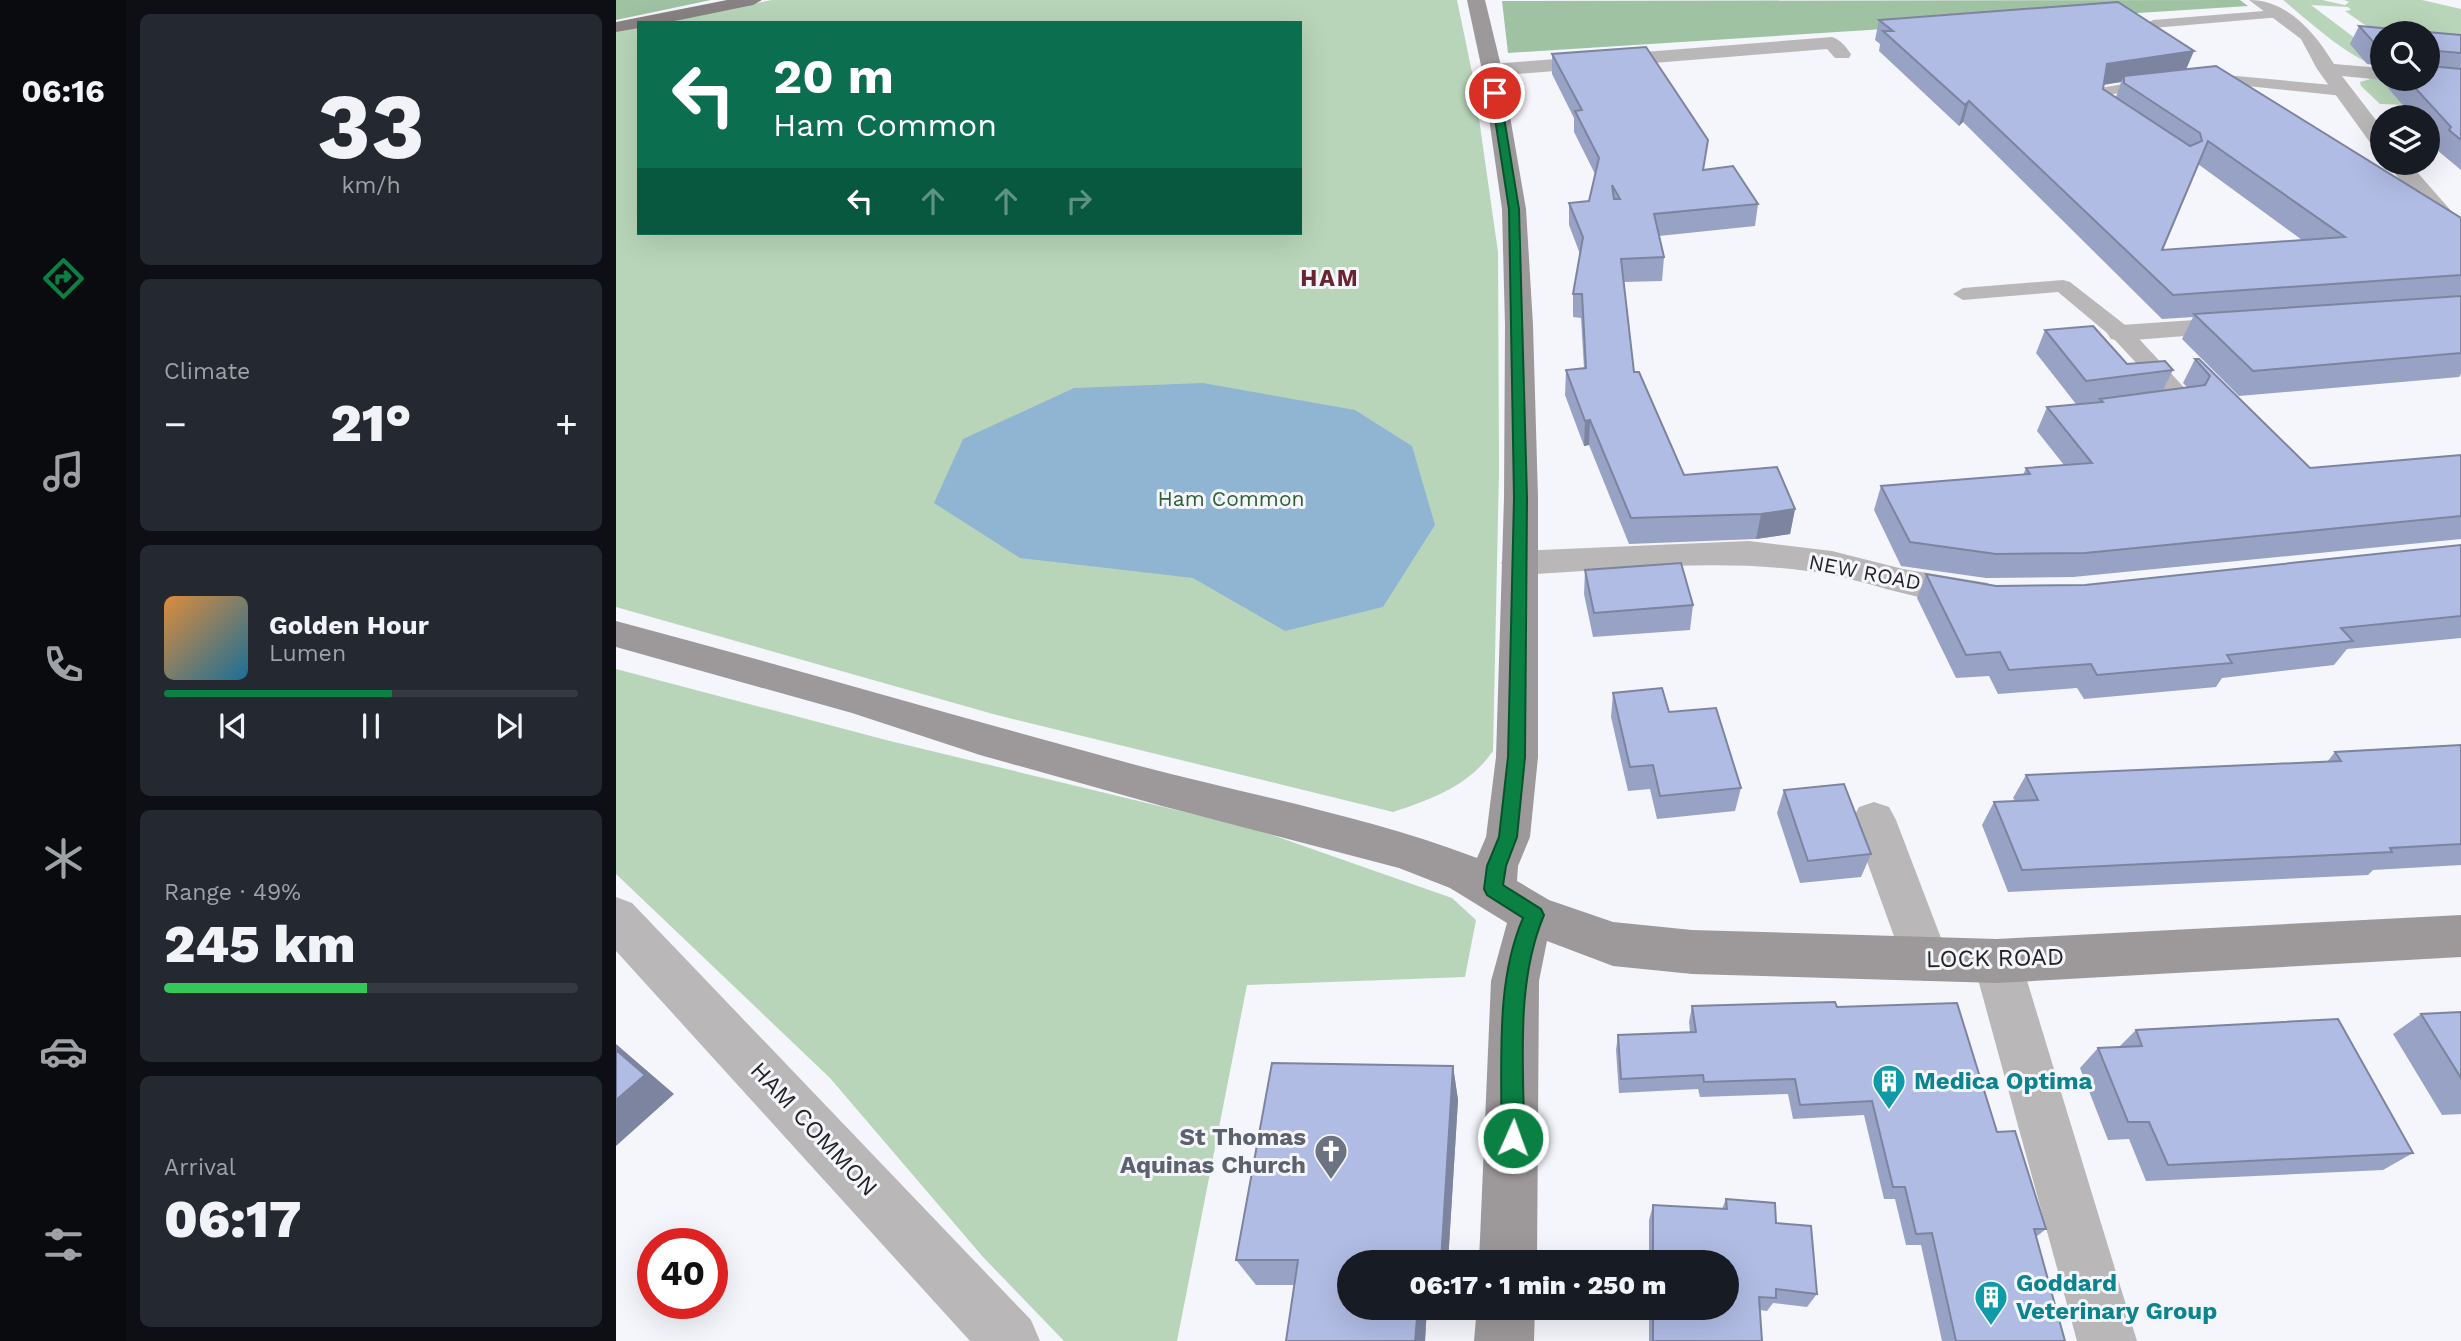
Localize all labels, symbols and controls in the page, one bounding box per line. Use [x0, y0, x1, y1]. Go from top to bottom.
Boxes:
map controls [2370, 21, 2440, 175]
button: search [2370, 21, 2440, 91]
text: 20 m [773, 47, 894, 105]
icon: left [658, 49, 749, 140]
pin [1465, 63, 1525, 123]
text: 06:16 [21, 72, 105, 110]
text: 33 [317, 73, 425, 180]
icon: arrive [1476, 74, 1514, 112]
button: layers [2370, 105, 2440, 175]
text: Ham Common [773, 106, 997, 144]
text: km/h [341, 172, 401, 199]
icon: left [841, 182, 879, 220]
icon: ahead [914, 182, 952, 220]
icon: ahead [987, 182, 1025, 220]
icon: right [1060, 182, 1098, 220]
icon: directions [39, 254, 88, 303]
district label: HAM [1300, 265, 1360, 292]
text: Climate [164, 358, 250, 385]
text: 21° [331, 393, 411, 454]
text: − [164, 402, 187, 446]
text: + [555, 402, 578, 446]
icon: music [39, 447, 88, 496]
park label: Ham Common [1158, 486, 1304, 511]
street label: NEW ROAD [1807, 549, 1923, 595]
text: Golden Hour [269, 610, 429, 640]
icon: phone [39, 640, 88, 689]
text: Lumen [269, 640, 346, 667]
icon: previous [214, 707, 252, 745]
icon: pause [352, 707, 390, 745]
icon: next [490, 707, 528, 745]
icon: climate [39, 834, 88, 883]
text: Range · 49% [164, 879, 301, 906]
text: 245 km [164, 914, 356, 975]
street label: LOCK ROAD [1926, 943, 2064, 973]
icon: car [39, 1027, 88, 1076]
street label: HAM COMMON [745, 1056, 883, 1202]
building icon: Medica Optima [1870, 1062, 1908, 1111]
place label: Medica Optima [1914, 1067, 2092, 1095]
position arrow [1476, 1101, 1550, 1175]
place label: St Thomas Aquinas Church [1120, 1123, 1306, 1179]
church icon: St Thomas Aquinas Church [1312, 1132, 1350, 1181]
text: Arrival [164, 1154, 236, 1181]
text: 06:17 [164, 1189, 302, 1250]
icon: filters [39, 1220, 88, 1269]
speed limit sign: 40 [637, 1228, 728, 1319]
place label: Goddard Veterinary Group [2016, 1269, 2217, 1325]
text: 06:17 · 1 min · 250 m [1410, 1270, 1666, 1300]
building icon: Goddard Veterinary Group [1972, 1278, 2010, 1327]

